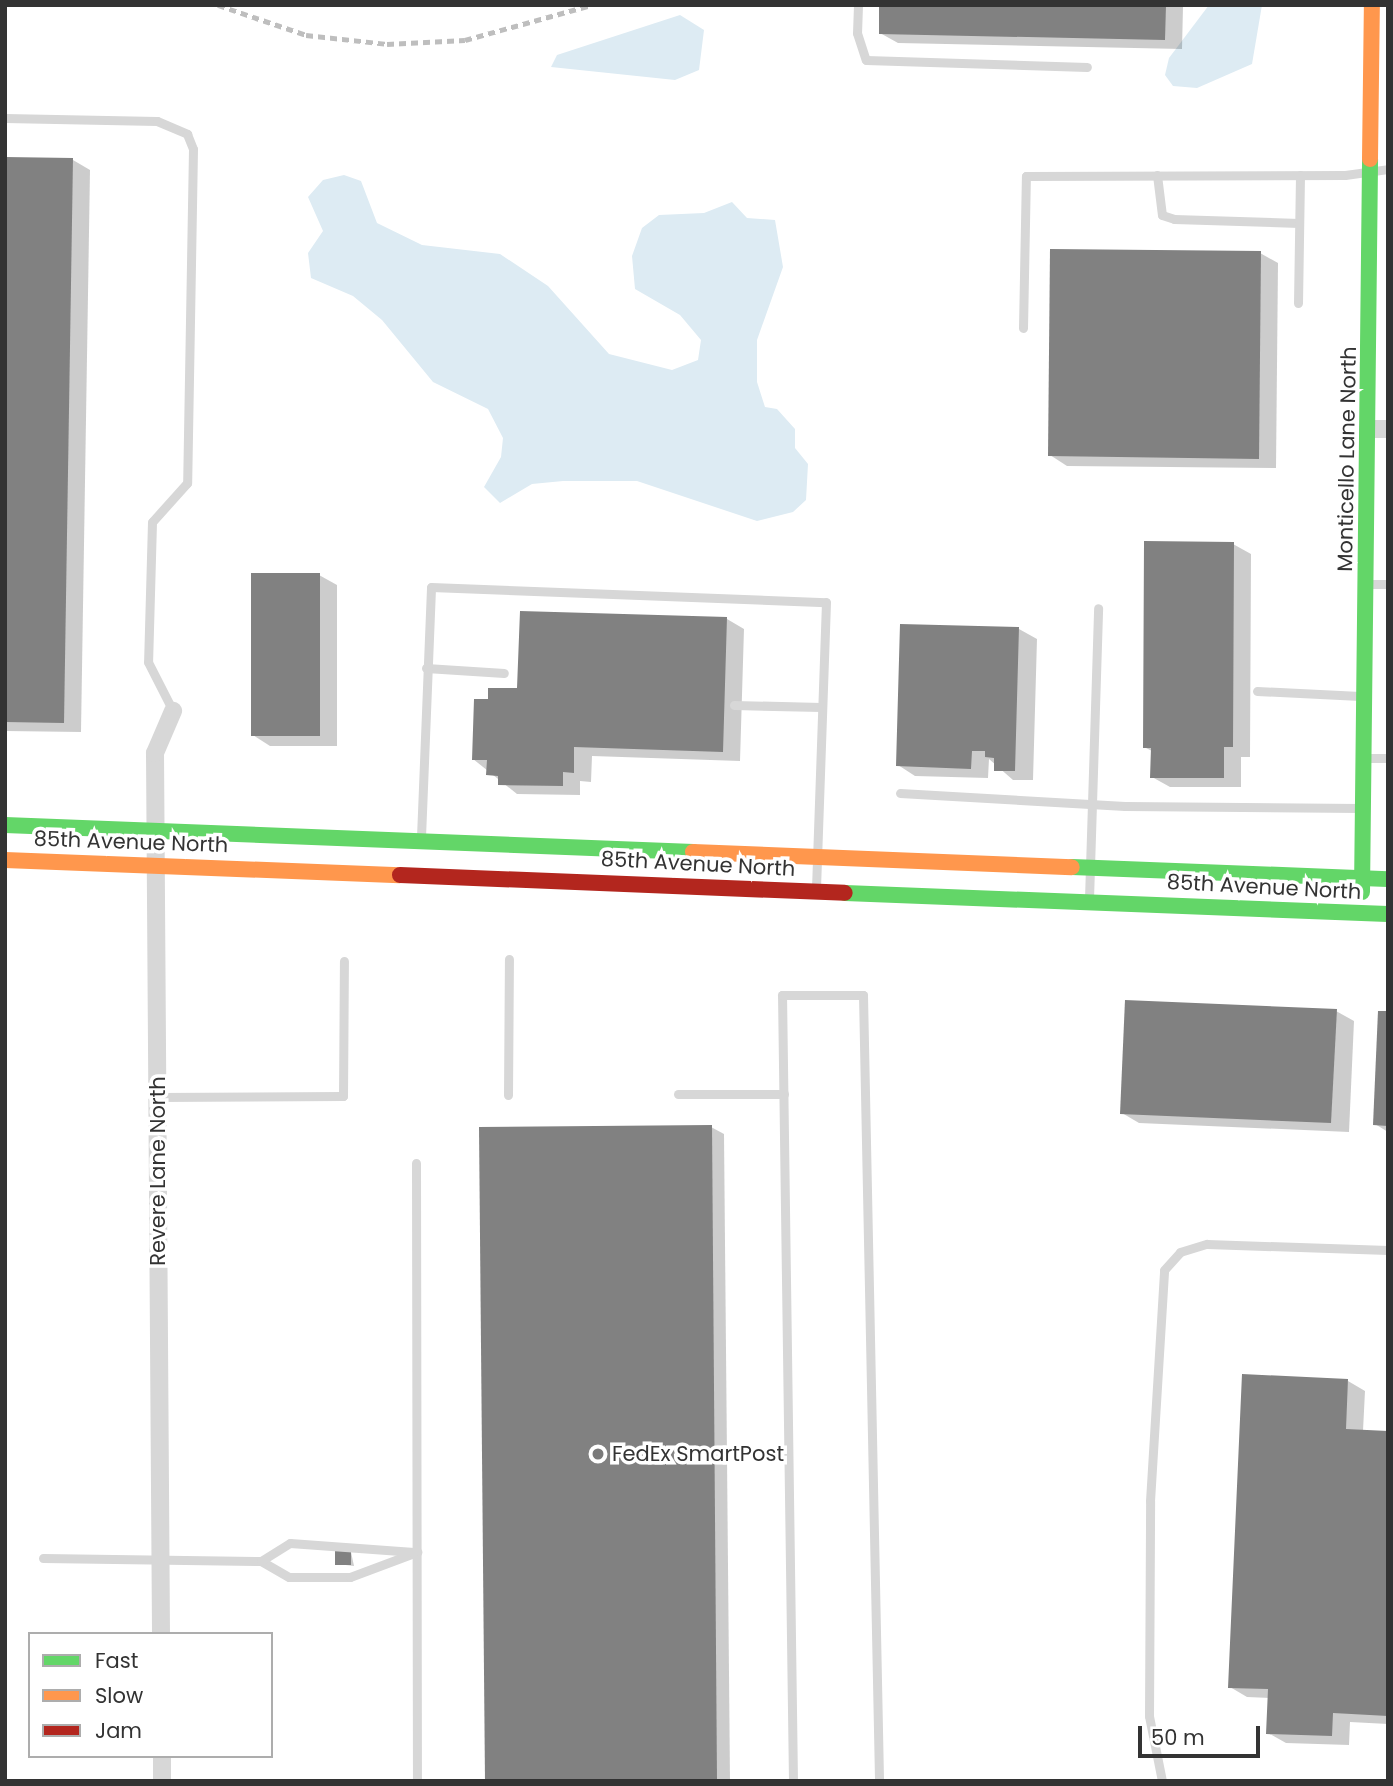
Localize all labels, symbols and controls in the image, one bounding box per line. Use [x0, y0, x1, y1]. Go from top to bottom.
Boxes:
street label: Monticello Lane North [1332, 346, 1362, 572]
street label: 85th Avenue North [33, 826, 229, 858]
street label: 85th Avenue North [600, 846, 796, 882]
street label: 85th Avenue North [1166, 869, 1362, 905]
street label: Revere Lane North [145, 1076, 171, 1266]
place label: FedEx SmartPost [612, 1441, 784, 1467]
marker: FedEx SmartPost [590, 1446, 606, 1462]
legend [28, 1632, 273, 1758]
text: Fast [95, 1646, 138, 1675]
text: Slow [95, 1681, 143, 1710]
scale bar [1141, 1712, 1264, 1756]
text: Jam [95, 1716, 142, 1745]
text: 50 m [1151, 1723, 1205, 1752]

